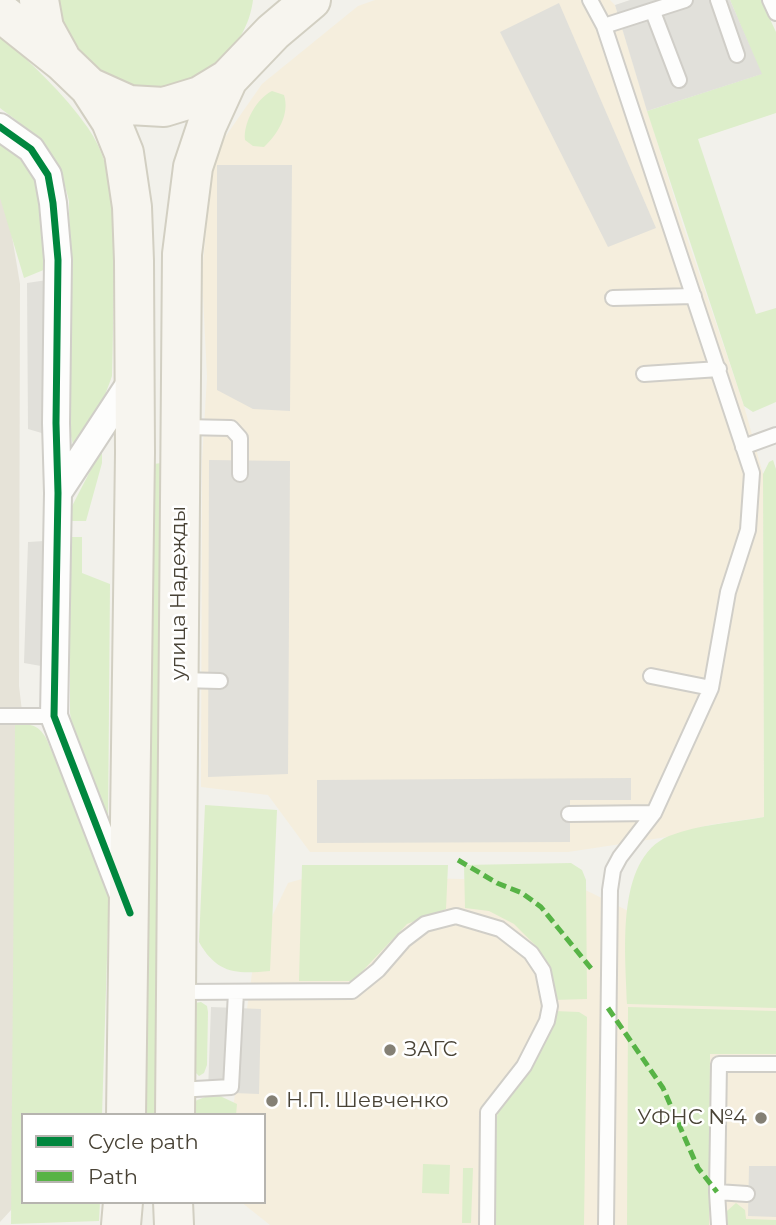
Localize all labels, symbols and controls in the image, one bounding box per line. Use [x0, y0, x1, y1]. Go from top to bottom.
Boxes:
street label: улица Надежды [166, 506, 192, 680]
place label: ЗАГС [404, 1037, 458, 1063]
marker: ЗАГС [382, 1042, 398, 1058]
place label: Н.П. Шевченко [286, 1088, 449, 1114]
marker: Н.П. Шевченко [264, 1093, 280, 1109]
place label: УФНС №4 [637, 1105, 747, 1131]
marker: УФНС №4 [753, 1110, 769, 1126]
legend [21, 1113, 266, 1204]
text: Cycle path [88, 1129, 199, 1154]
text: Path [88, 1164, 138, 1189]

